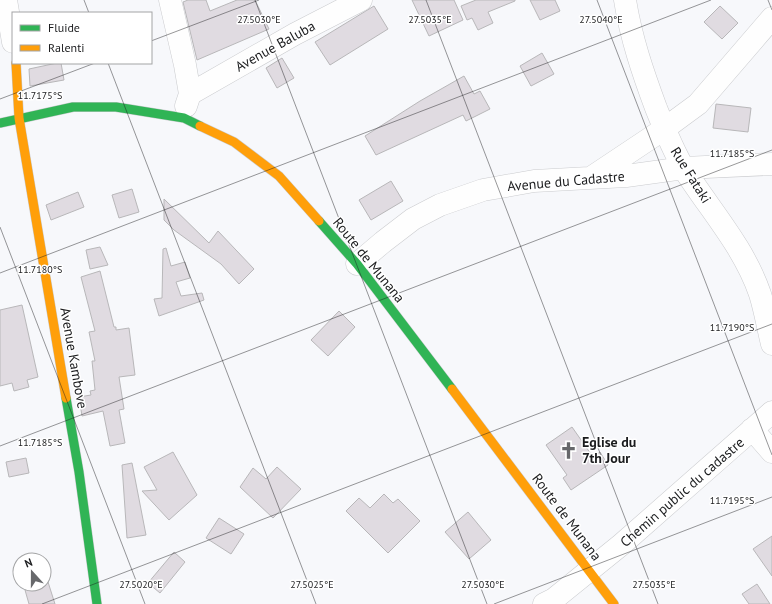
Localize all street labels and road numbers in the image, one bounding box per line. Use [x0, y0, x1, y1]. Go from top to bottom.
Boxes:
street label: Avenue Baluba [232, 17, 318, 75]
street label: Rue Fataki [667, 144, 715, 206]
street label: Avenue du Cadastre [506, 167, 626, 195]
street label: Route de Munana [329, 214, 409, 306]
street label: Avenue Kambove [56, 306, 92, 410]
street label: Chemin public du cadastre [616, 433, 748, 551]
street label: Route de Munana [528, 470, 606, 564]

